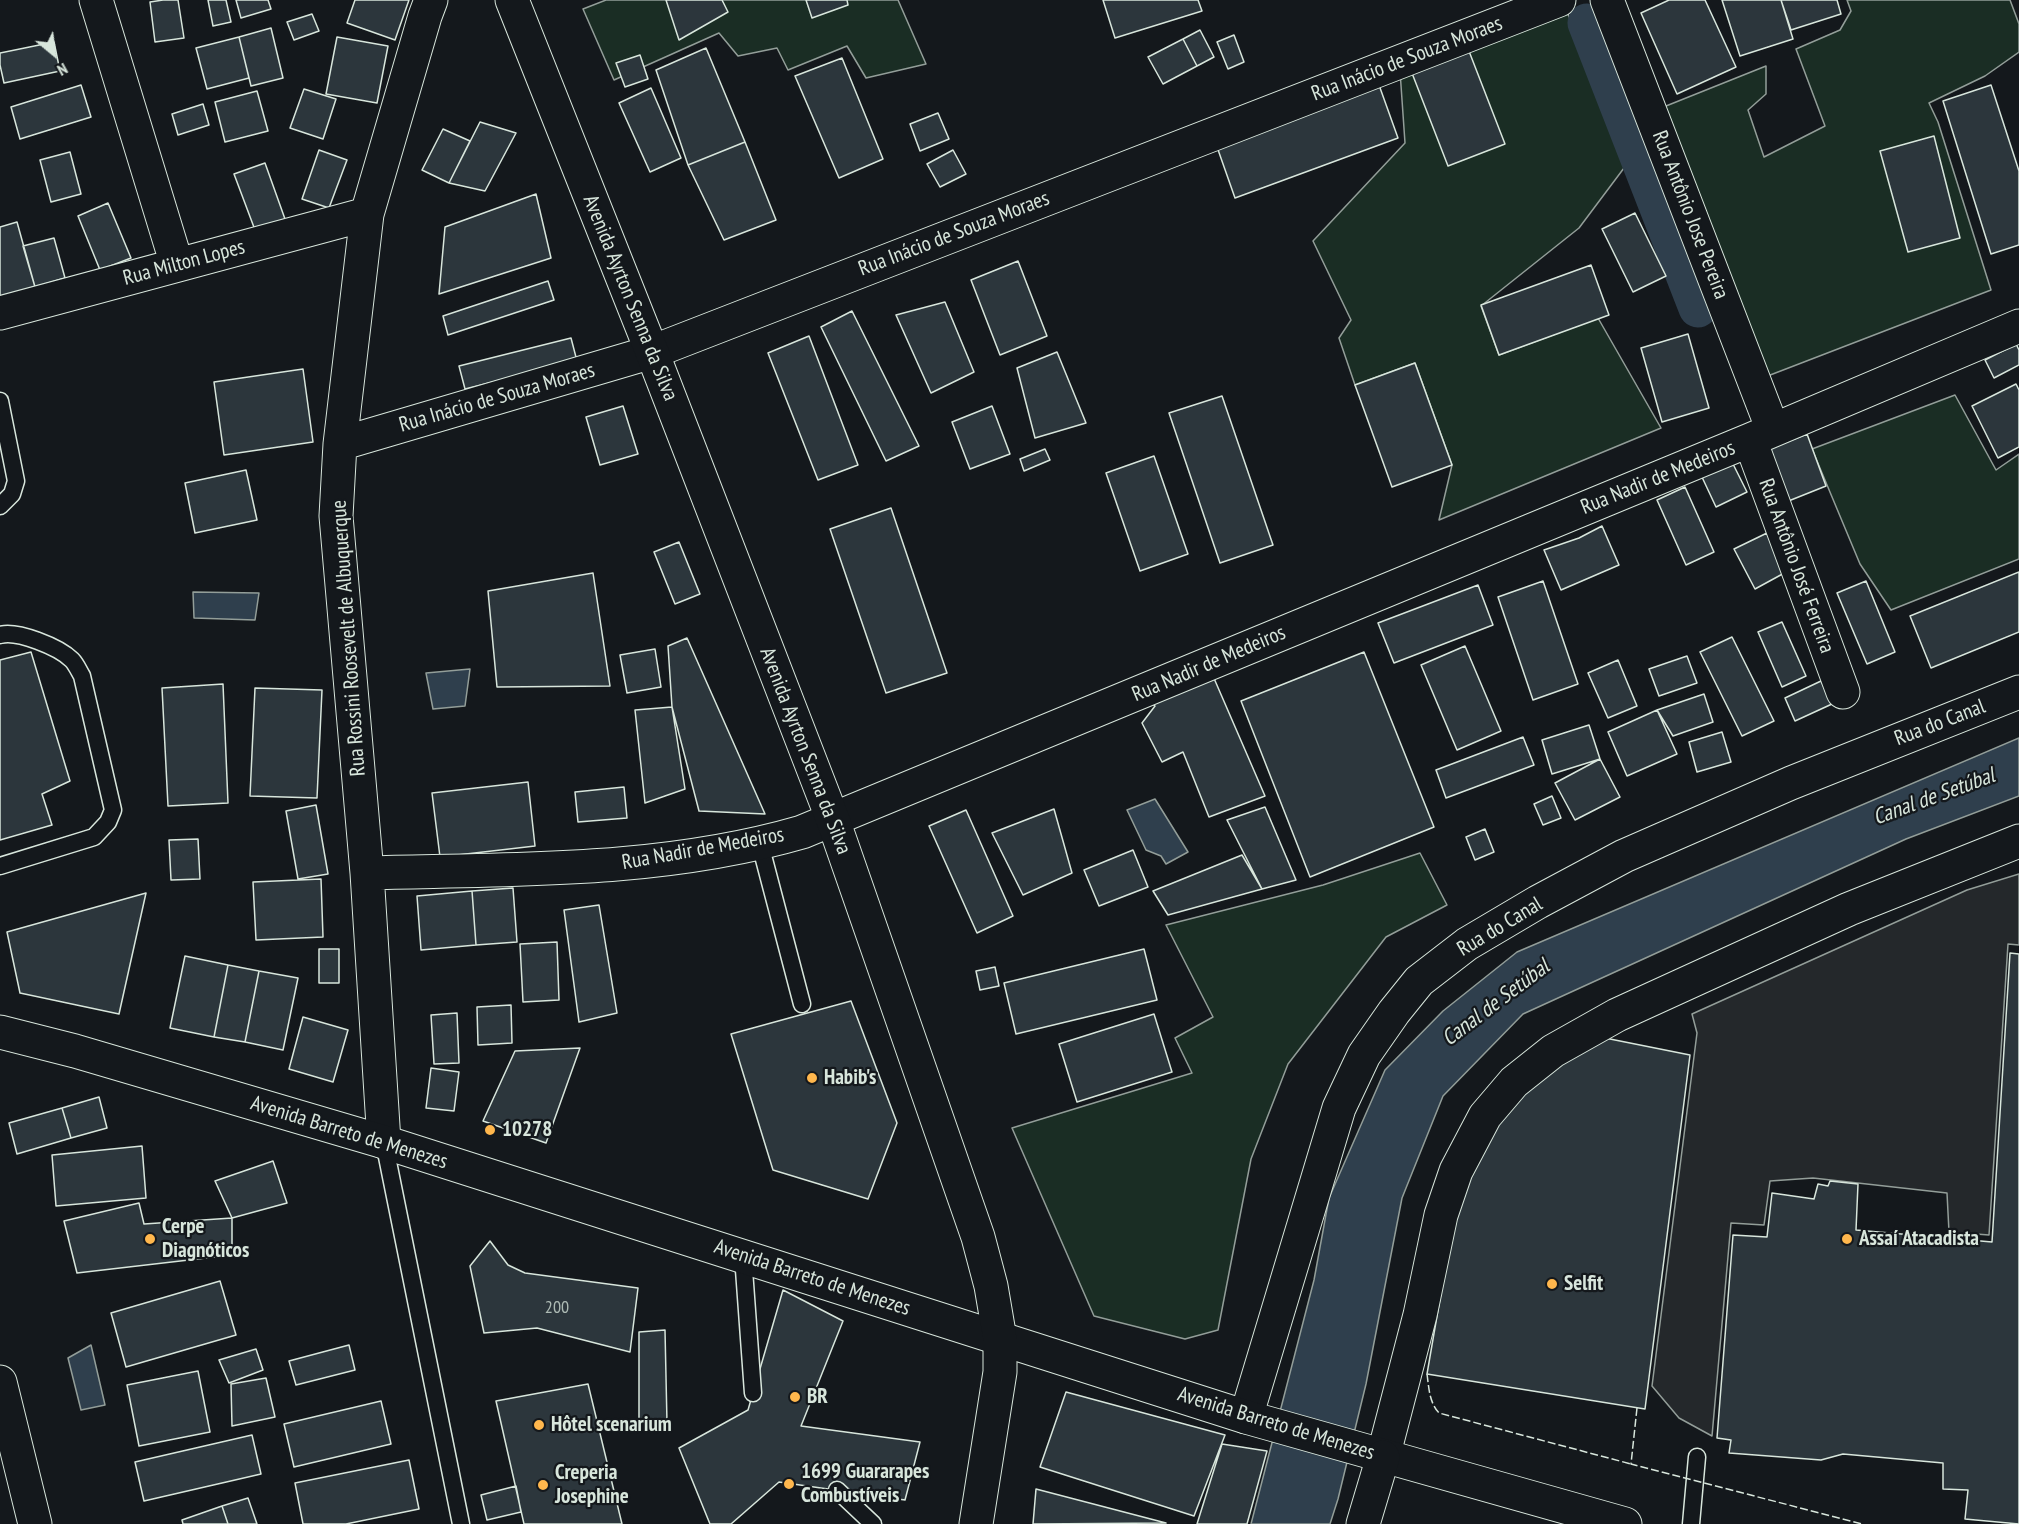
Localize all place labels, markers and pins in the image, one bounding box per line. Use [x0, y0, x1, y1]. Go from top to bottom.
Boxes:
place label: Habib's [824, 1065, 876, 1091]
marker: Habib's [805, 1071, 819, 1085]
place label: 10278 [502, 1117, 552, 1143]
marker: 10278 [483, 1123, 497, 1137]
place label: Cerpe Diagnóticos [162, 1214, 249, 1264]
place label: Assaí Atacadista [1859, 1226, 1979, 1252]
marker: Cerpe Diagnóticos [143, 1232, 157, 1246]
marker: Assaí Atacadista [1840, 1232, 1854, 1246]
place label: Selfit [1564, 1271, 1603, 1297]
marker: Selfit [1545, 1277, 1559, 1291]
place label: BR [807, 1384, 828, 1410]
marker: BR [788, 1390, 802, 1404]
place label: Hôtel scenarium [551, 1412, 672, 1438]
marker: Hôtel scenarium [532, 1418, 546, 1432]
place label: 1699 Guararapes Combustíveis [801, 1459, 929, 1509]
place label: Creperia Josephine [555, 1460, 629, 1510]
marker: 1699 Guararapes Combustíveis [782, 1477, 796, 1491]
marker: Creperia Josephine [536, 1478, 550, 1492]

